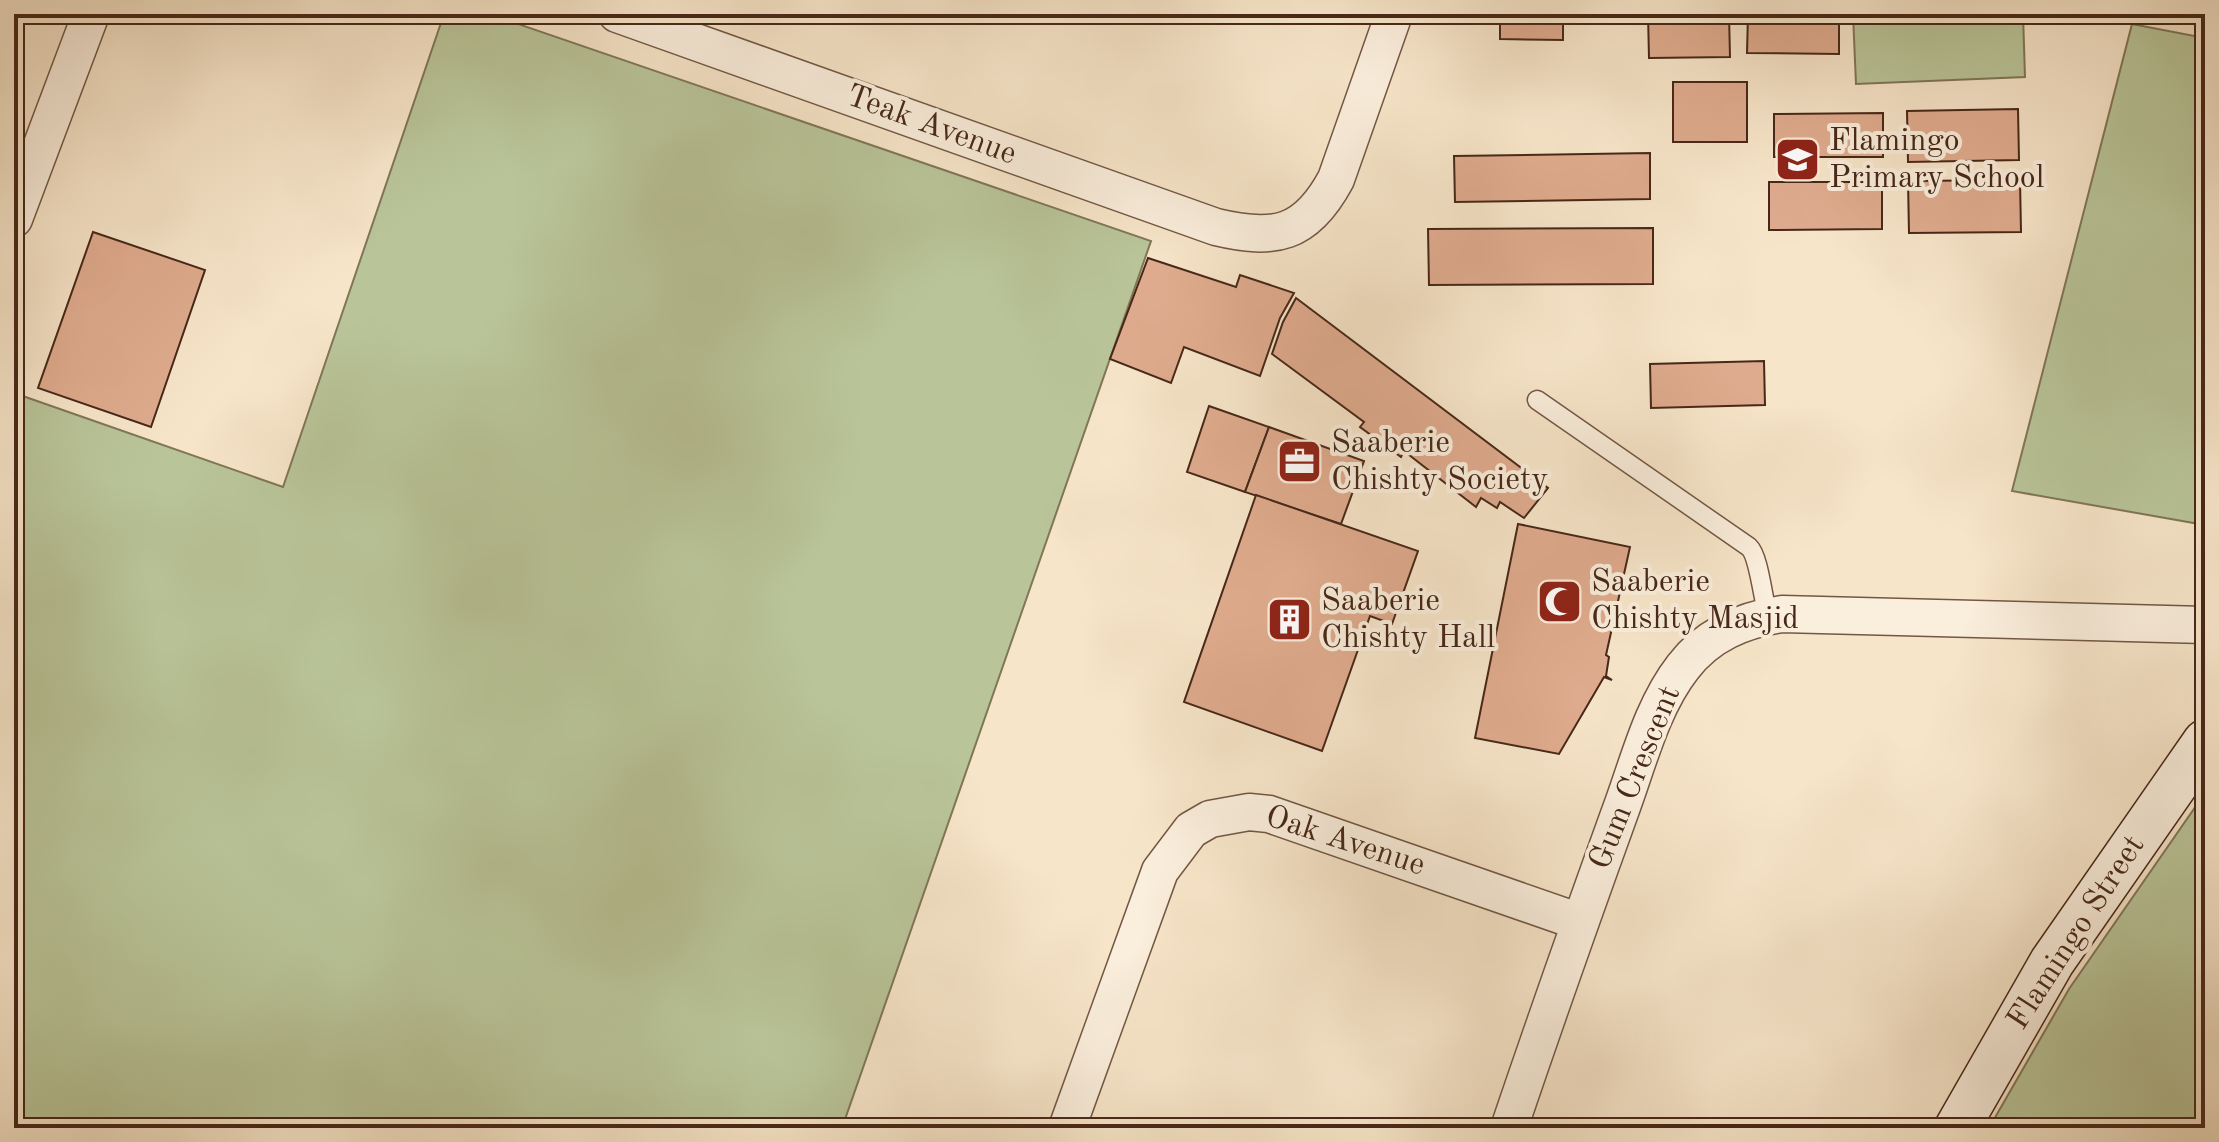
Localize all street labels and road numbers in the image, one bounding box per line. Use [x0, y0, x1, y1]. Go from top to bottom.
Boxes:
street label: Teak Avenue [842, 80, 1020, 172]
street label: Gum Crescent [1585, 682, 1687, 874]
street label: Oak Avenue [1261, 801, 1429, 883]
street label: Flamingo Street [2002, 830, 2152, 1036]

